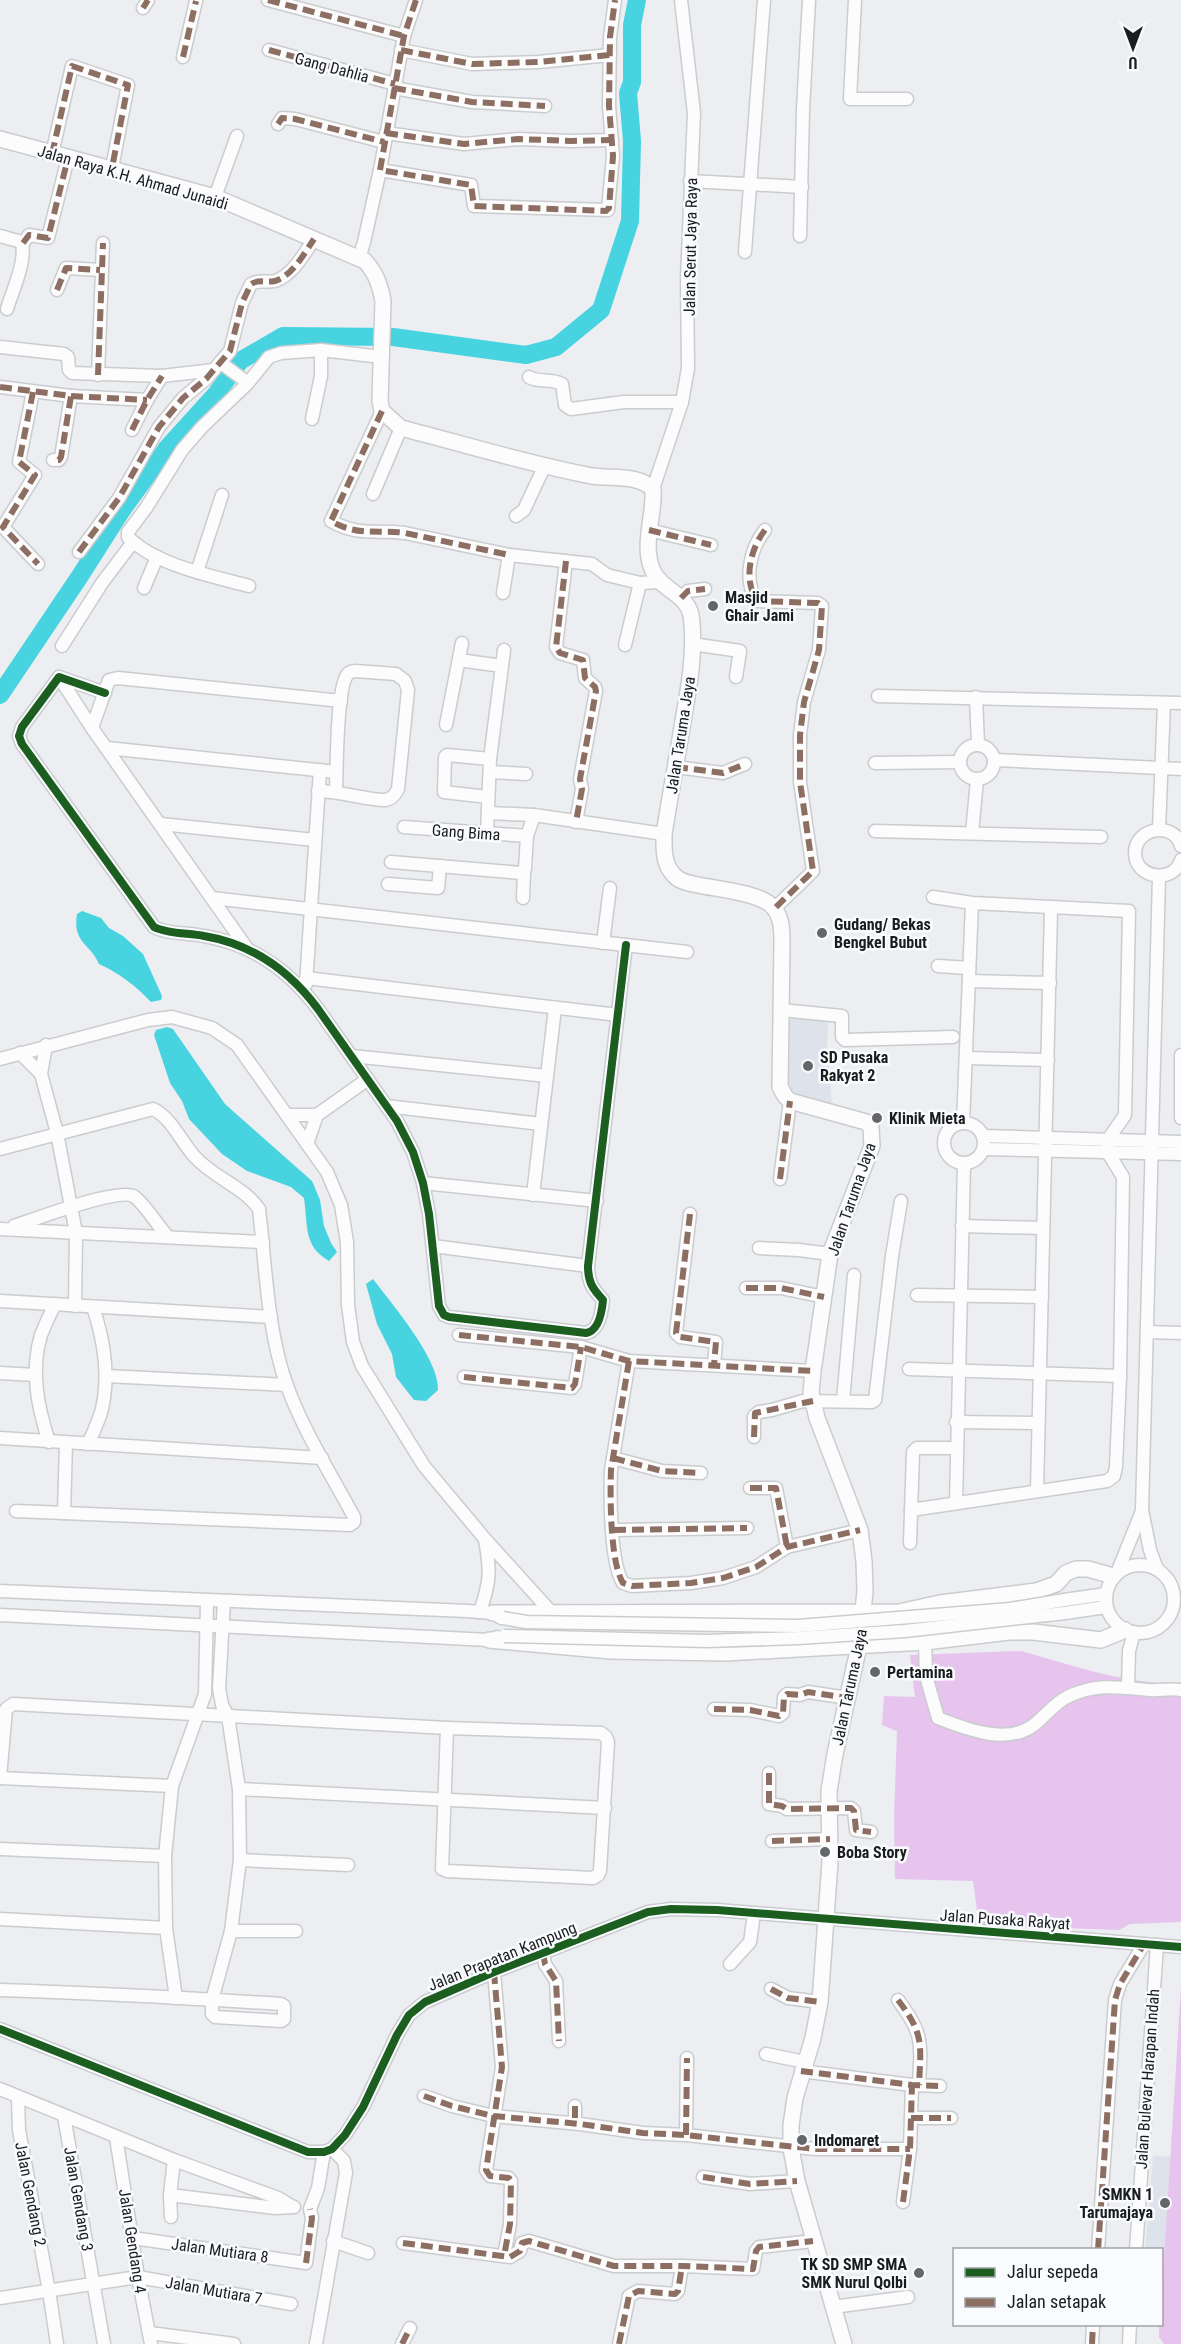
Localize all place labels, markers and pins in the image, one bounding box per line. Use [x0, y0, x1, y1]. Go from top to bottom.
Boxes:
place label: Masjid Ghair Jami [725, 588, 794, 625]
marker: Masjid Ghair Jami [706, 599, 720, 613]
place label: Gudang/ Bekas Bengkel Bubut [834, 915, 931, 952]
marker: Gudang/ Bekas Bengkel Bubut [815, 926, 829, 940]
place label: SD Pusaka Rakyat 2 [820, 1048, 889, 1085]
marker: SD Pusaka Rakyat 2 [801, 1059, 815, 1073]
place label: Klinik Mieta [889, 1109, 966, 1128]
marker: Klinik Mieta [870, 1111, 884, 1125]
place label: Pertamina [887, 1663, 954, 1682]
marker: Pertamina [868, 1665, 882, 1679]
place label: Boba Story [837, 1843, 907, 1862]
marker: Boba Story [818, 1845, 832, 1859]
place label: Indomaret [814, 2131, 879, 2150]
marker: Indomaret [795, 2133, 809, 2147]
place label: SMKN 1 Tarumajaya [1080, 2185, 1153, 2222]
marker: SMKN 1 Tarumajaya [1158, 2196, 1172, 2210]
place label: TK SD SMP SMA SMK Nurul Qolbi [800, 2255, 907, 2292]
marker: TK SD SMP SMA SMK Nurul Qolbi [912, 2266, 926, 2280]

